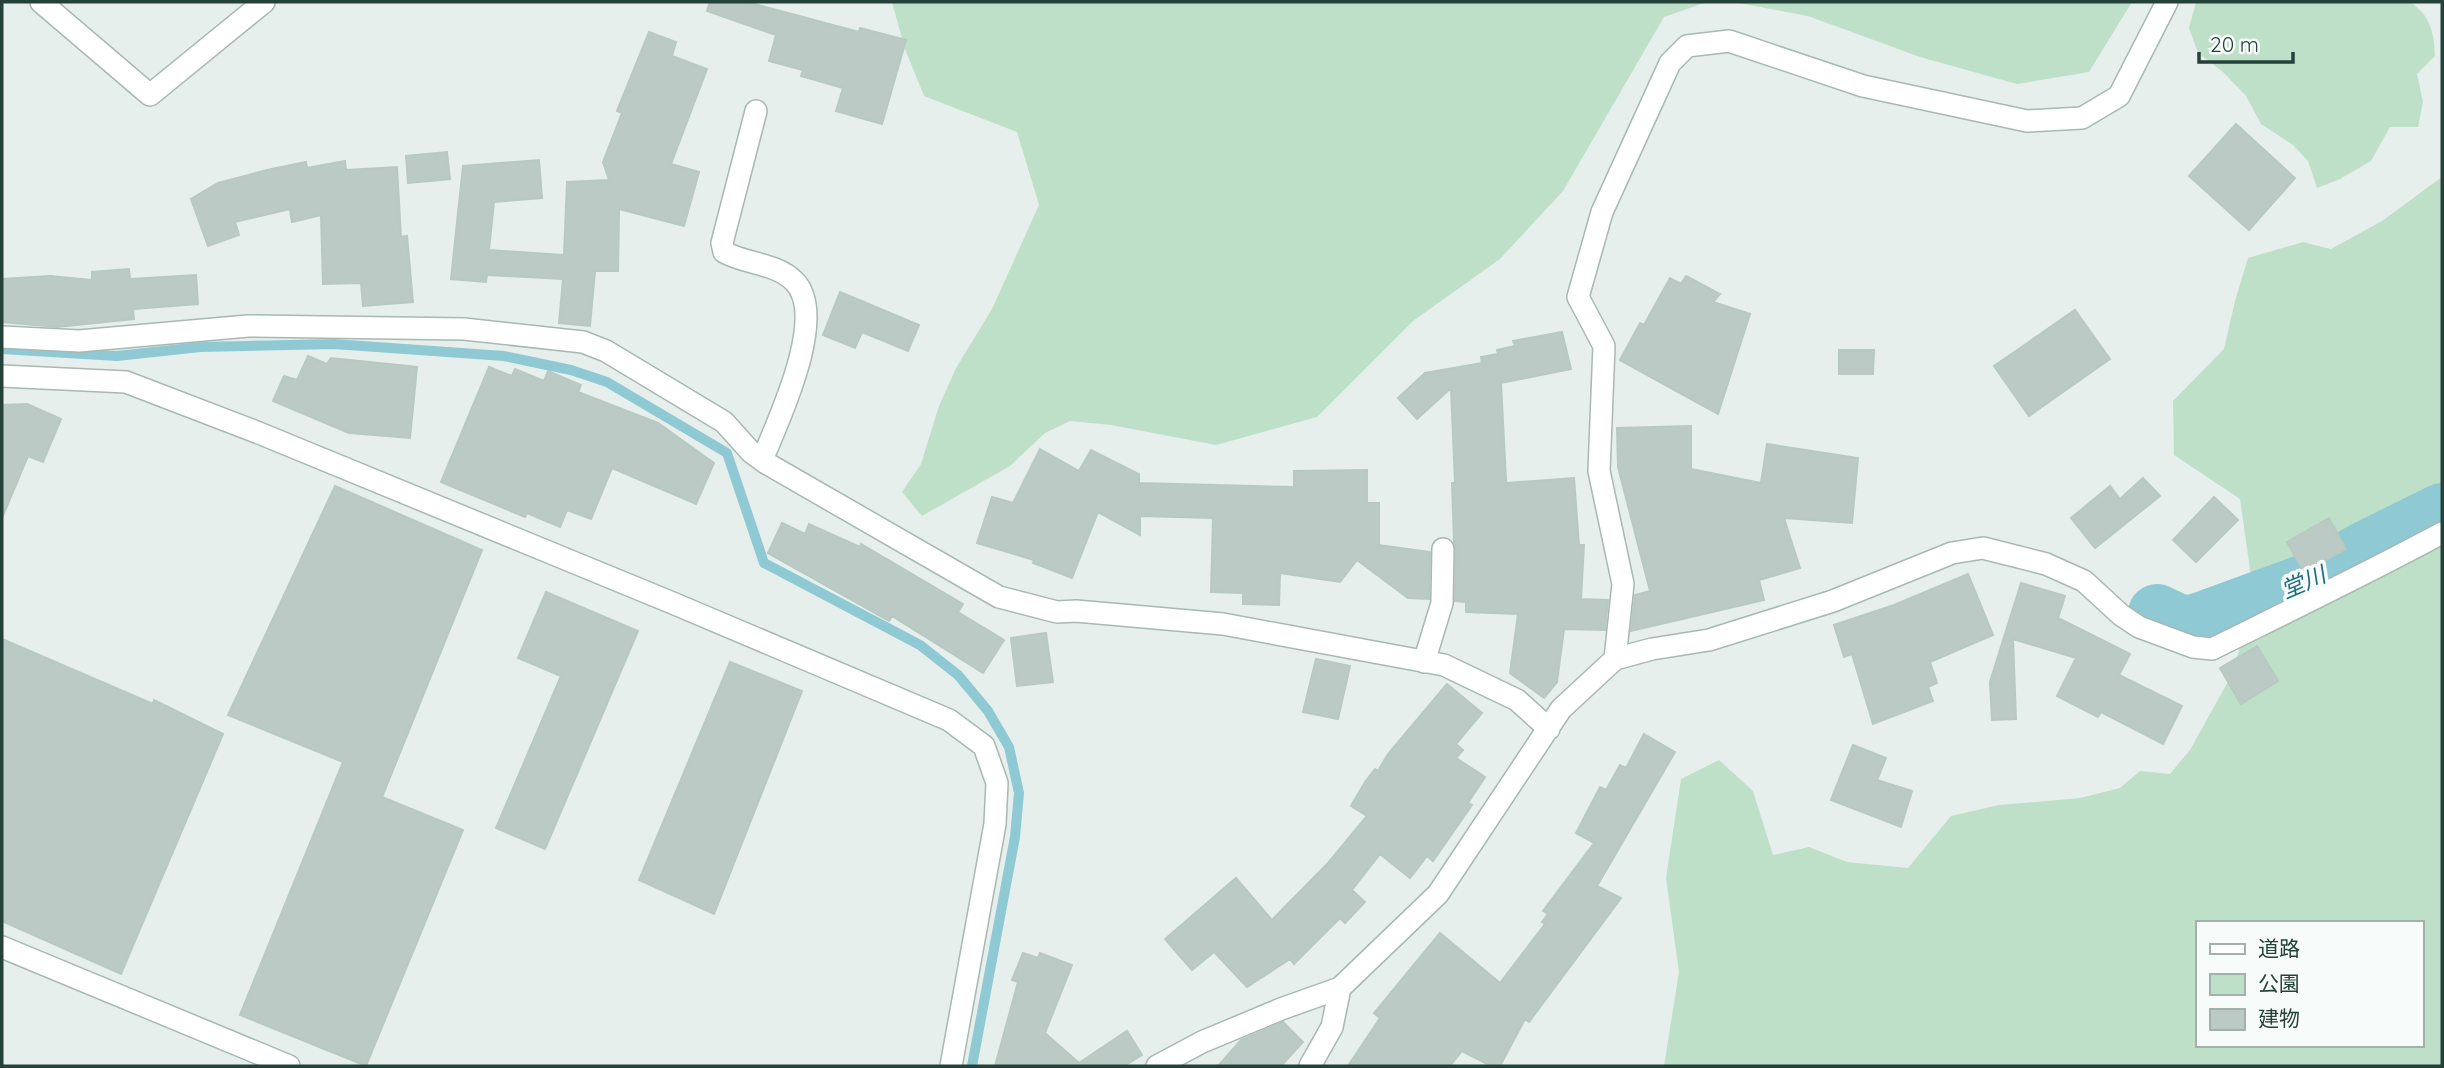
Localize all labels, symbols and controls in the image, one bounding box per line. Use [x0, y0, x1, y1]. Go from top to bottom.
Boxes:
scale bar [2199, 21, 2294, 65]
text: 20 m [2210, 31, 2259, 57]
water label: 堂川 [2276, 558, 2333, 604]
legend [2196, 921, 2423, 1047]
text: 道路 [2258, 935, 2300, 961]
text: 公園 [2258, 970, 2300, 996]
text: 建物 [2258, 1005, 2300, 1031]

